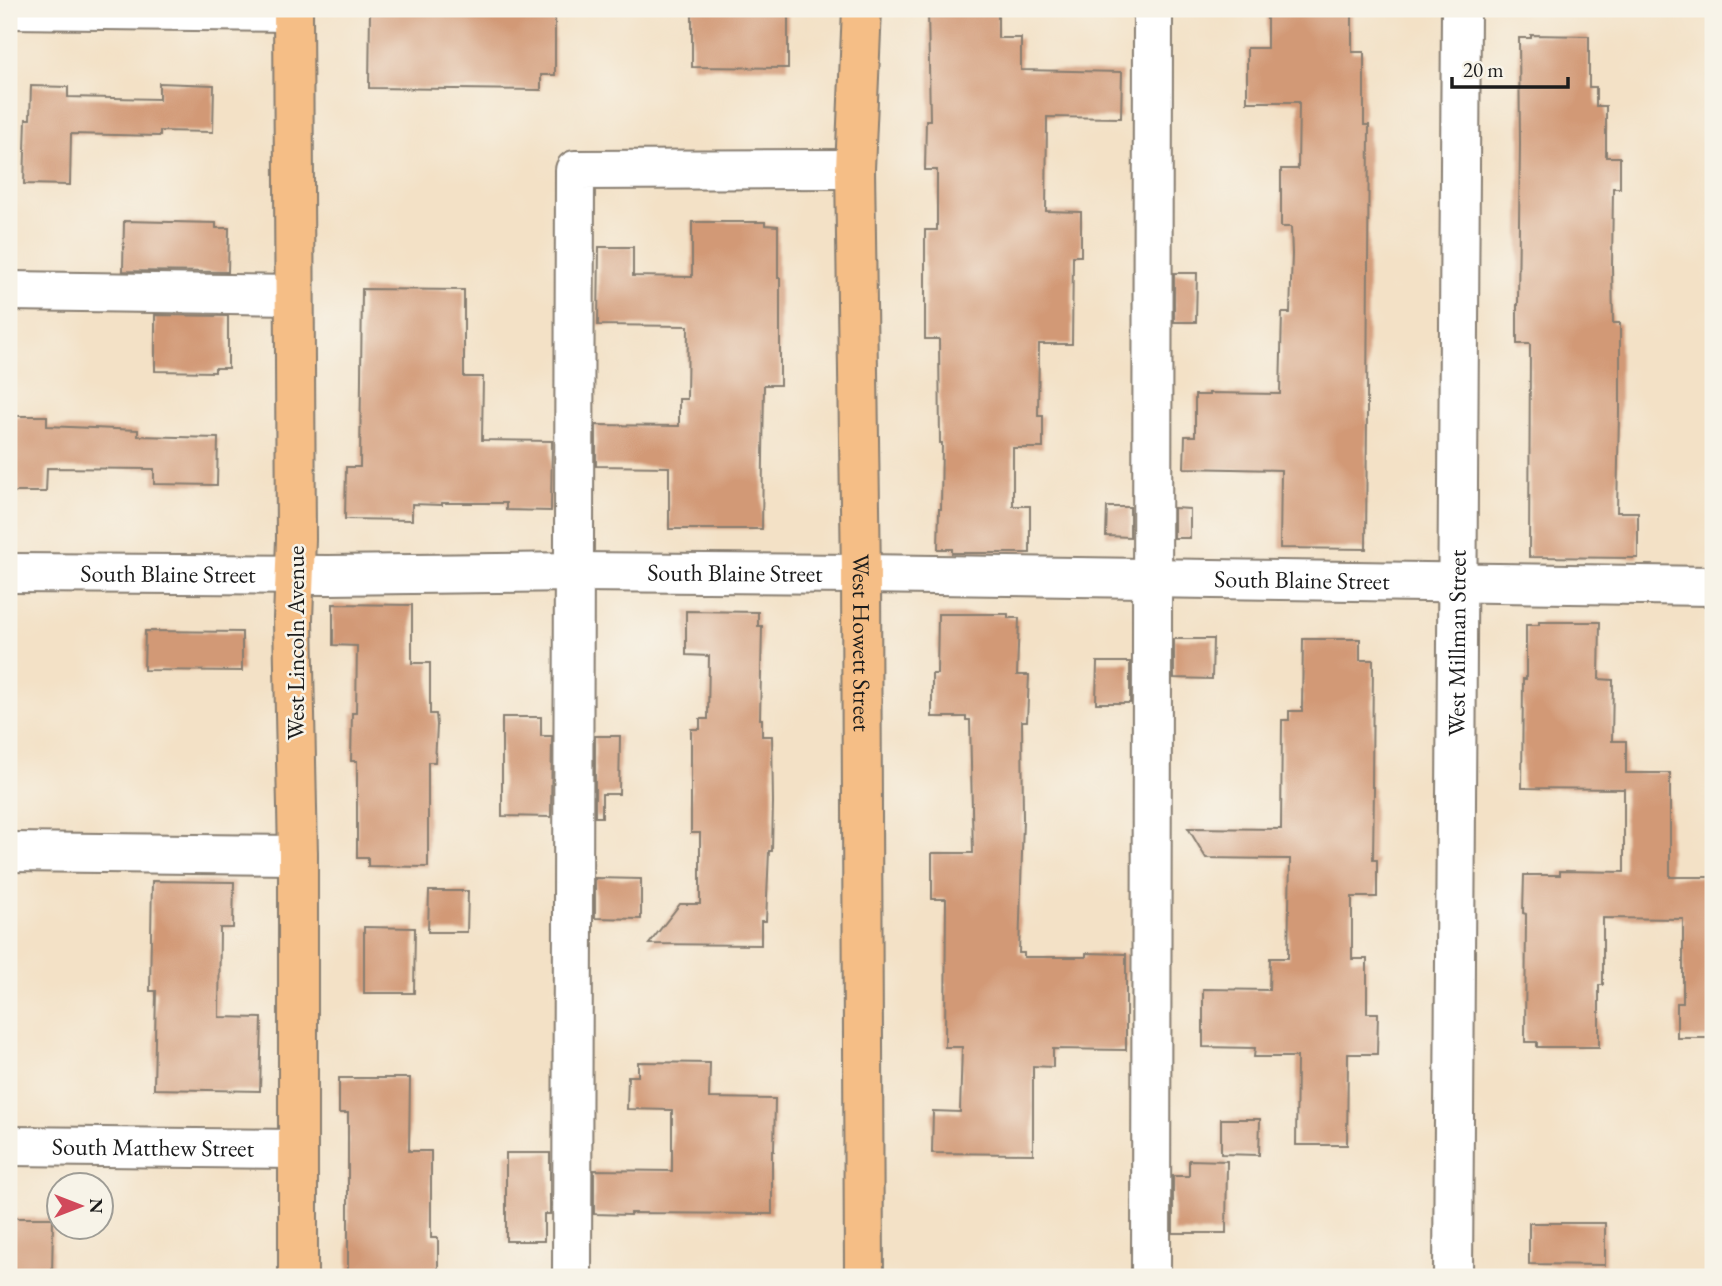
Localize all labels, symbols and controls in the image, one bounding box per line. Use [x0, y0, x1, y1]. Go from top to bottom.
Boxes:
scale bar [1452, 46, 1568, 90]
text: 20 m [1463, 56, 1504, 83]
street label: West Lincoln Avenue [280, 546, 311, 740]
street label: West Millman Street [1440, 549, 1473, 736]
street label: West Howett Street [846, 554, 878, 732]
street label: South Blaine Street [80, 557, 256, 590]
street label: South Blaine Street [647, 557, 823, 589]
street label: South Blaine Street [1214, 563, 1390, 596]
street label: South Matthew Street [52, 1130, 255, 1164]
north arrow [46, 1170, 116, 1240]
text: N [84, 1198, 109, 1214]

